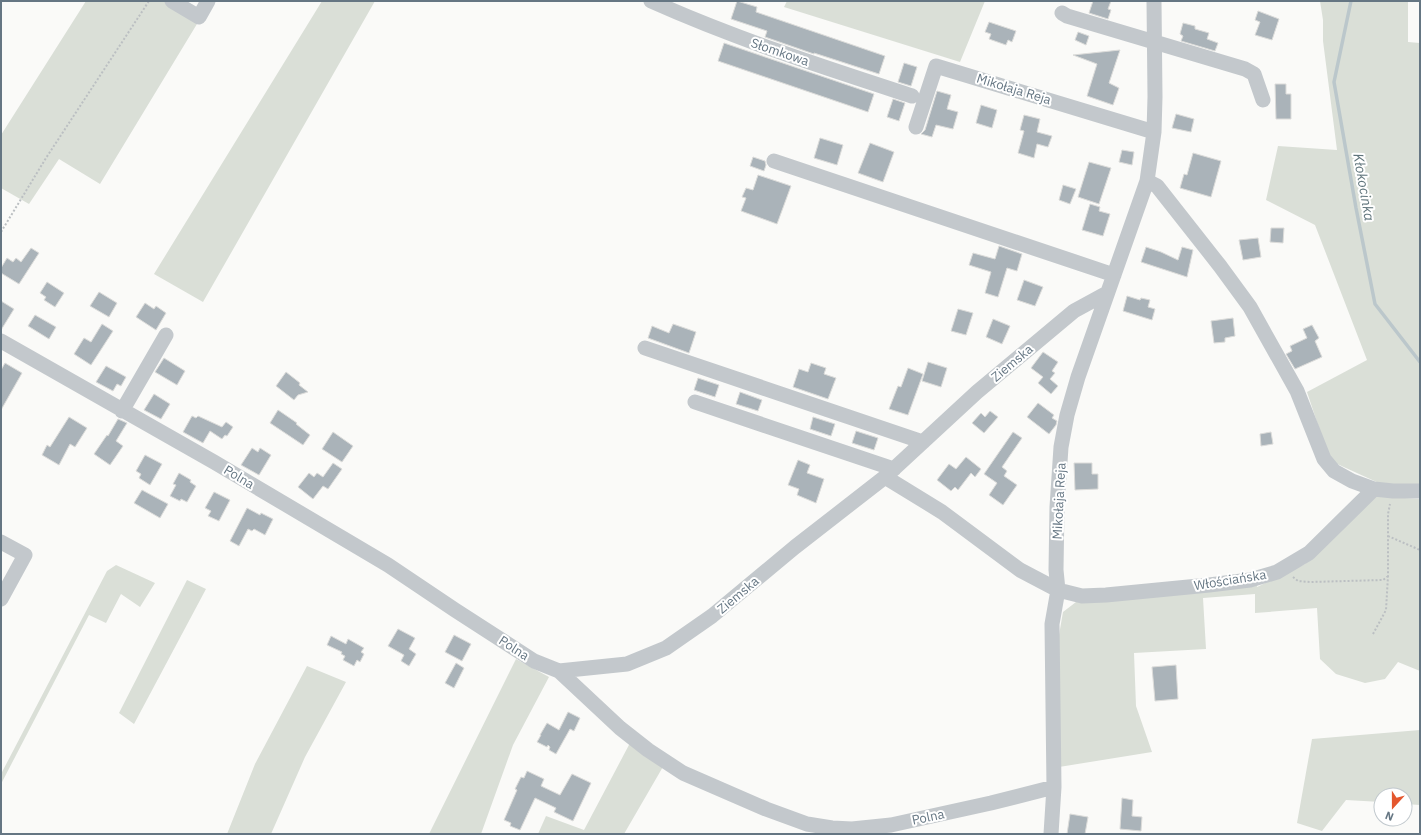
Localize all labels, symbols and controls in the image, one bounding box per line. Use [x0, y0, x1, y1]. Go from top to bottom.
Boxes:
street label: Słomkowa [749, 34, 811, 70]
street label: Mikołaja Reja [975, 70, 1053, 108]
water label: Kłokocinka [1349, 152, 1379, 222]
street label: Ziemska [988, 341, 1036, 385]
street label: Polna [221, 461, 257, 493]
street label: Mikołaja Reja [1048, 462, 1070, 540]
street label: Włościańska [1193, 566, 1267, 594]
street label: Ziemska [714, 573, 762, 617]
street label: Polna [496, 632, 532, 664]
north arrow [1373, 787, 1413, 827]
street label: Polna [910, 805, 946, 829]
text: N [1383, 808, 1396, 824]

